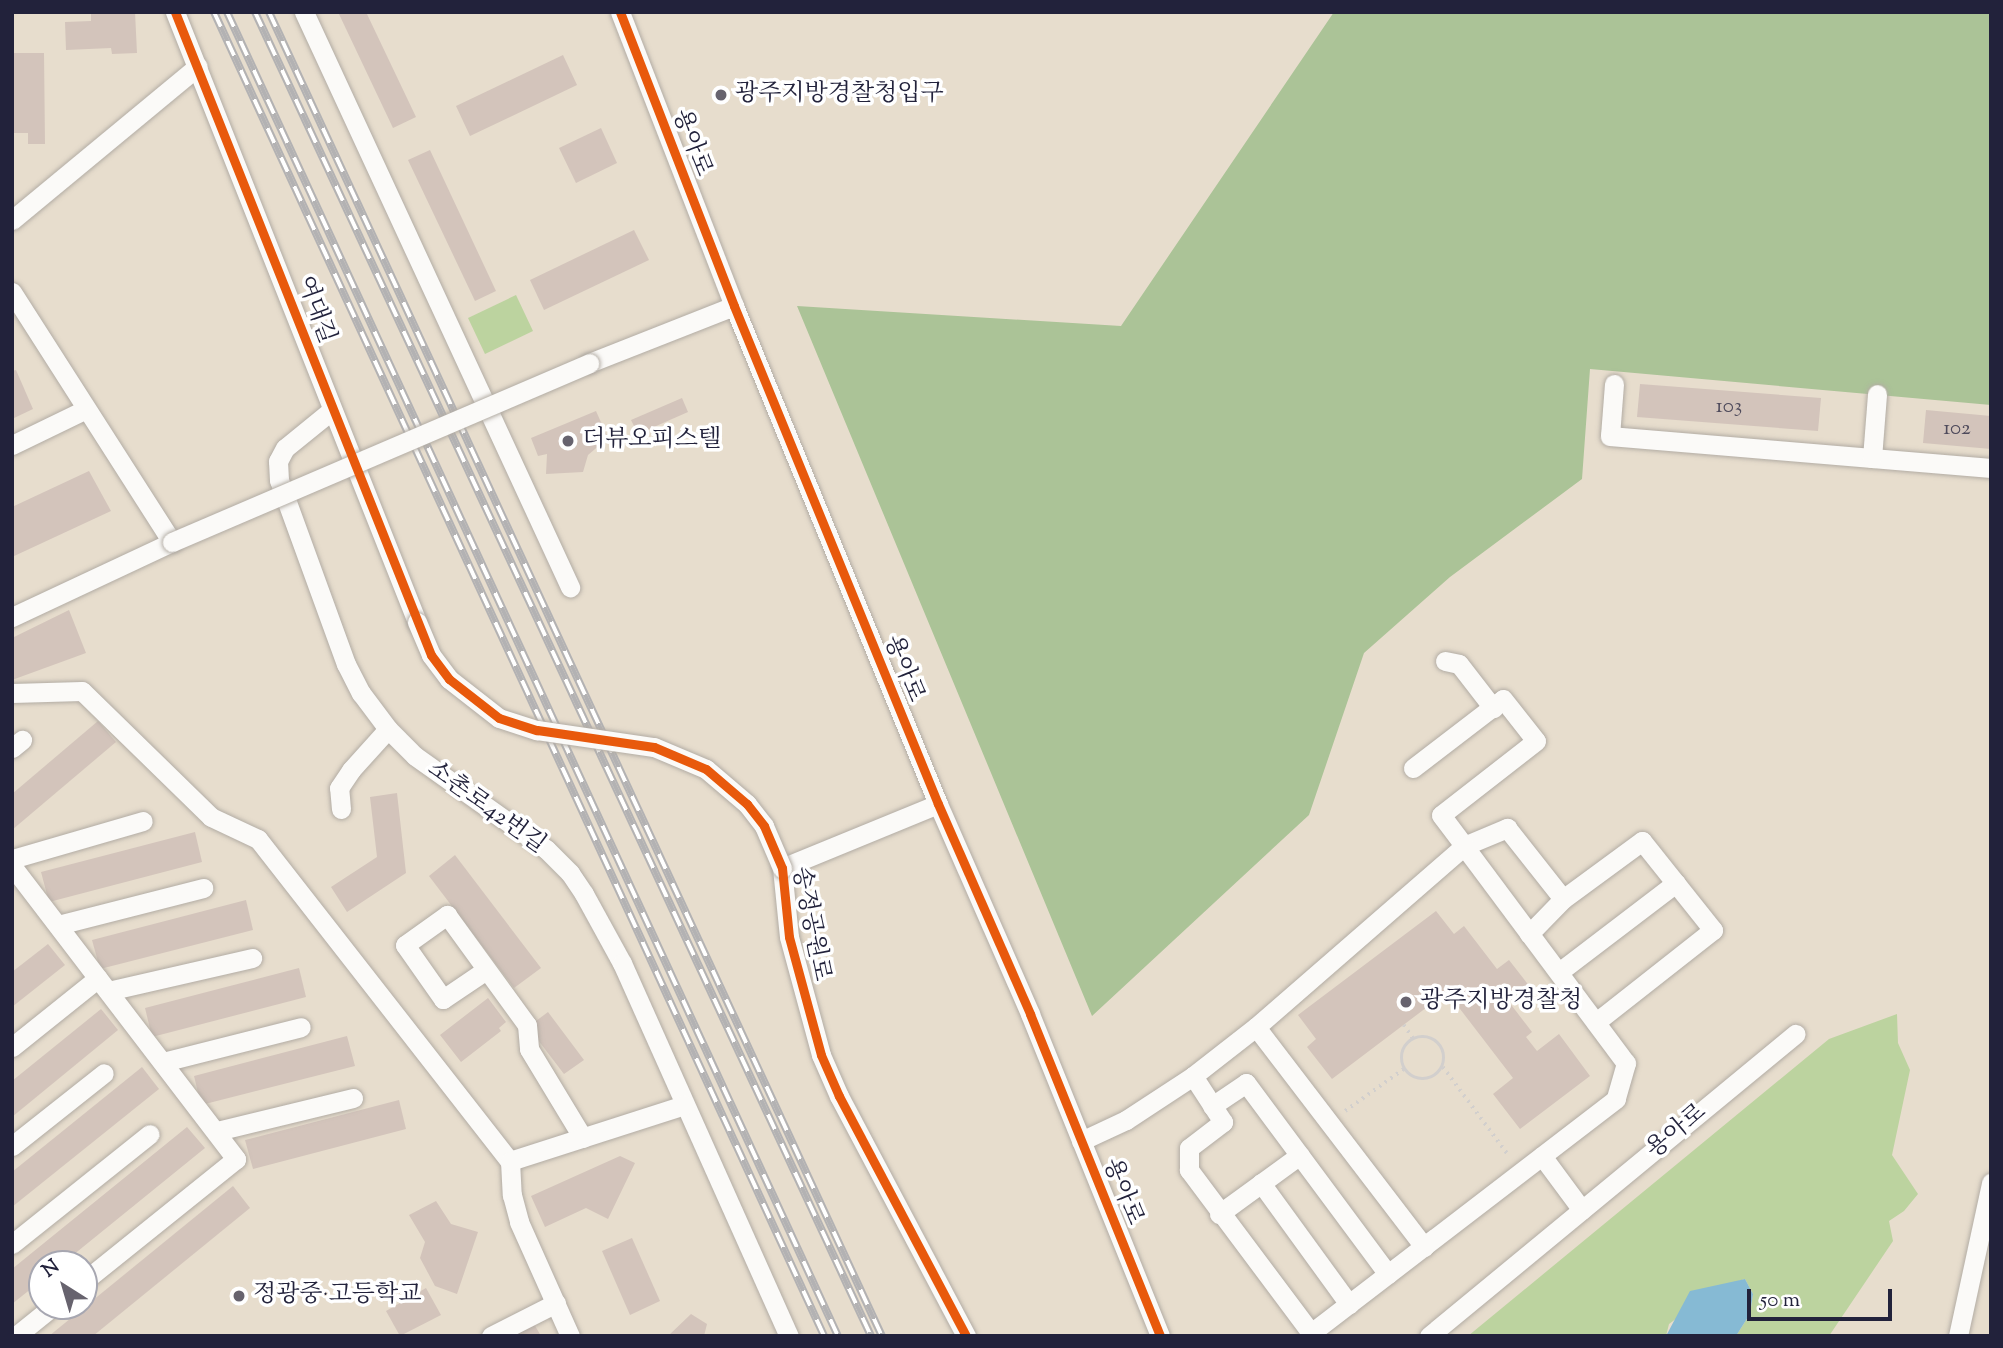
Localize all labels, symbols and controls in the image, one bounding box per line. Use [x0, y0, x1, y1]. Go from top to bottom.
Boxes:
place label: 광주지방경찰청입구 [735, 81, 944, 109]
marker: 광주지방경찰청입구 [713, 87, 729, 103]
street label: 용아로 [665, 105, 717, 181]
street label: 여대길 [290, 272, 340, 348]
house number: 103 [1716, 394, 1742, 420]
house number: 102 [1943, 416, 1971, 442]
place label: 더뷰오피스텔 [582, 427, 721, 455]
marker: 더뷰오피스텔 [560, 433, 576, 449]
street label: 용아로 [877, 631, 929, 707]
street label: 소촌로42번길 [421, 755, 551, 861]
street label: 송정공원로 [785, 864, 835, 984]
place label: 광주지방경찰청 [1420, 988, 1582, 1016]
marker: 광주지방경찰청 [1398, 994, 1414, 1010]
street label: 용아로 [1641, 1099, 1713, 1165]
street label: 용아로 [1096, 1154, 1148, 1230]
north arrow [28, 1250, 98, 1320]
text: N [37, 1254, 65, 1285]
scale bar [1751, 1274, 1896, 1318]
place label: 정광중·고등학교 [253, 1282, 421, 1310]
text: 50 m [1760, 1286, 1800, 1316]
marker: 정광중·고등학교 [231, 1288, 247, 1304]

